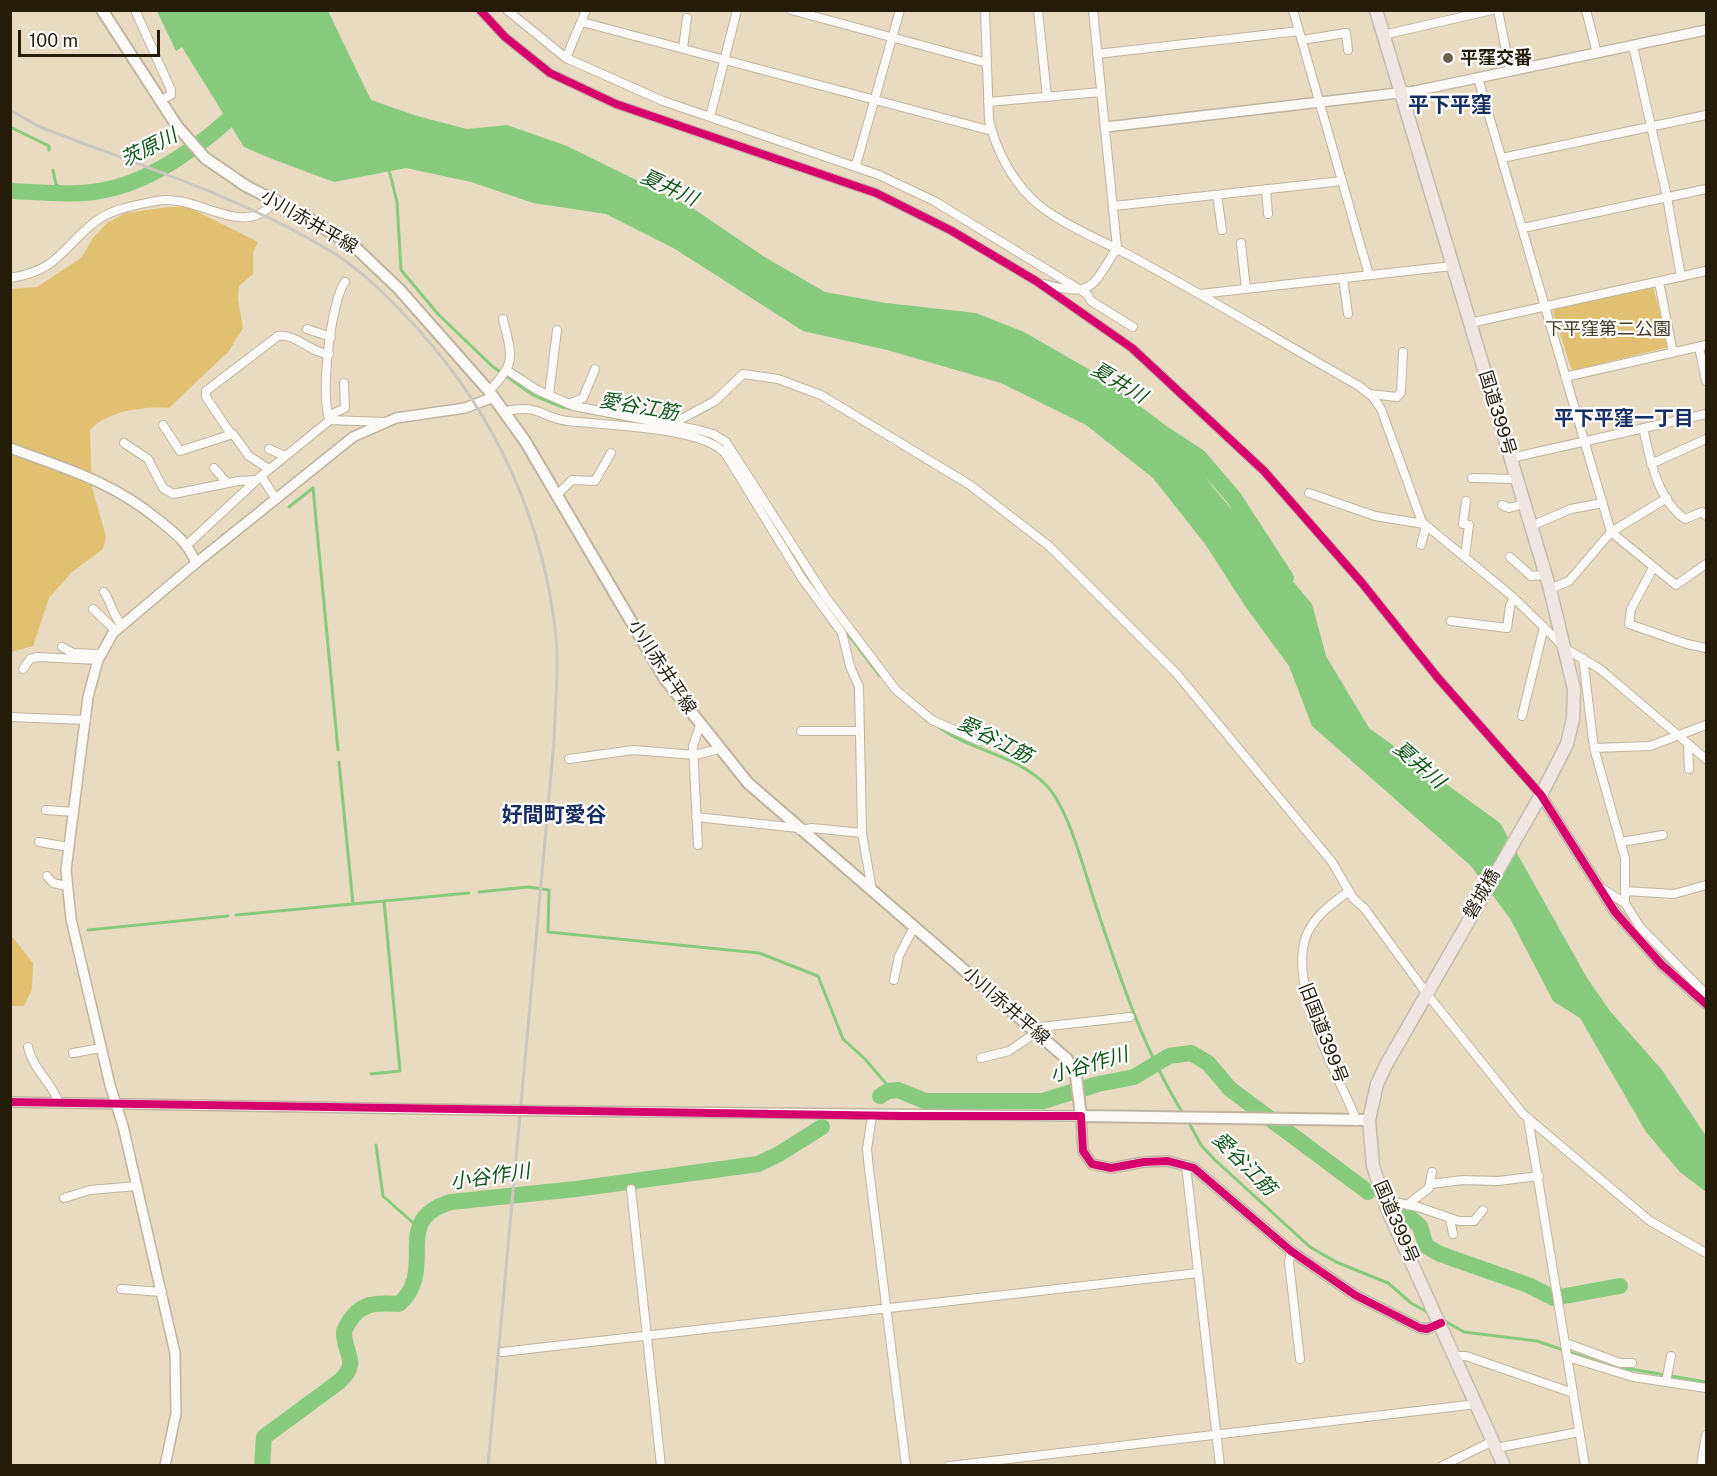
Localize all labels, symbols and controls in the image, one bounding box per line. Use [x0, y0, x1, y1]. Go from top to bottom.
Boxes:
scale bar [21, 18, 164, 56]
text: 100 m [29, 30, 78, 51]
place label: 平窪交番 [1460, 47, 1532, 69]
marker: 平窪交番 [1441, 51, 1455, 65]
district label: 平下平窪 [1408, 93, 1492, 119]
water label: 茨原川 [117, 124, 181, 172]
water label: 夏井川 [637, 164, 701, 212]
street label: 小川赤井平線 [257, 186, 361, 258]
park label: 下平窪第二公園 [1545, 318, 1671, 340]
water label: 夏井川 [1087, 357, 1151, 409]
street label: 国道399号 [1474, 368, 1520, 458]
water label: 愛谷江筋 [598, 388, 680, 426]
district label: 平下平窪一丁目 [1554, 407, 1694, 431]
street label: 小川赤井平線 [624, 616, 700, 718]
water label: 愛谷江筋 [954, 711, 1036, 769]
water label: 夏井川 [1388, 736, 1450, 794]
district label: 好間町愛谷 [502, 803, 606, 829]
street label: 磐城橋 [1459, 865, 1505, 923]
street label: 小川赤井平線 [958, 962, 1054, 1050]
street label: 旧国道399号 [1294, 980, 1352, 1086]
water label: 小谷作川 [1047, 1042, 1131, 1088]
water label: 愛谷江筋 [1207, 1127, 1281, 1201]
water label: 小谷作川 [449, 1160, 531, 1194]
street label: 国道399号 [1369, 1177, 1423, 1267]

